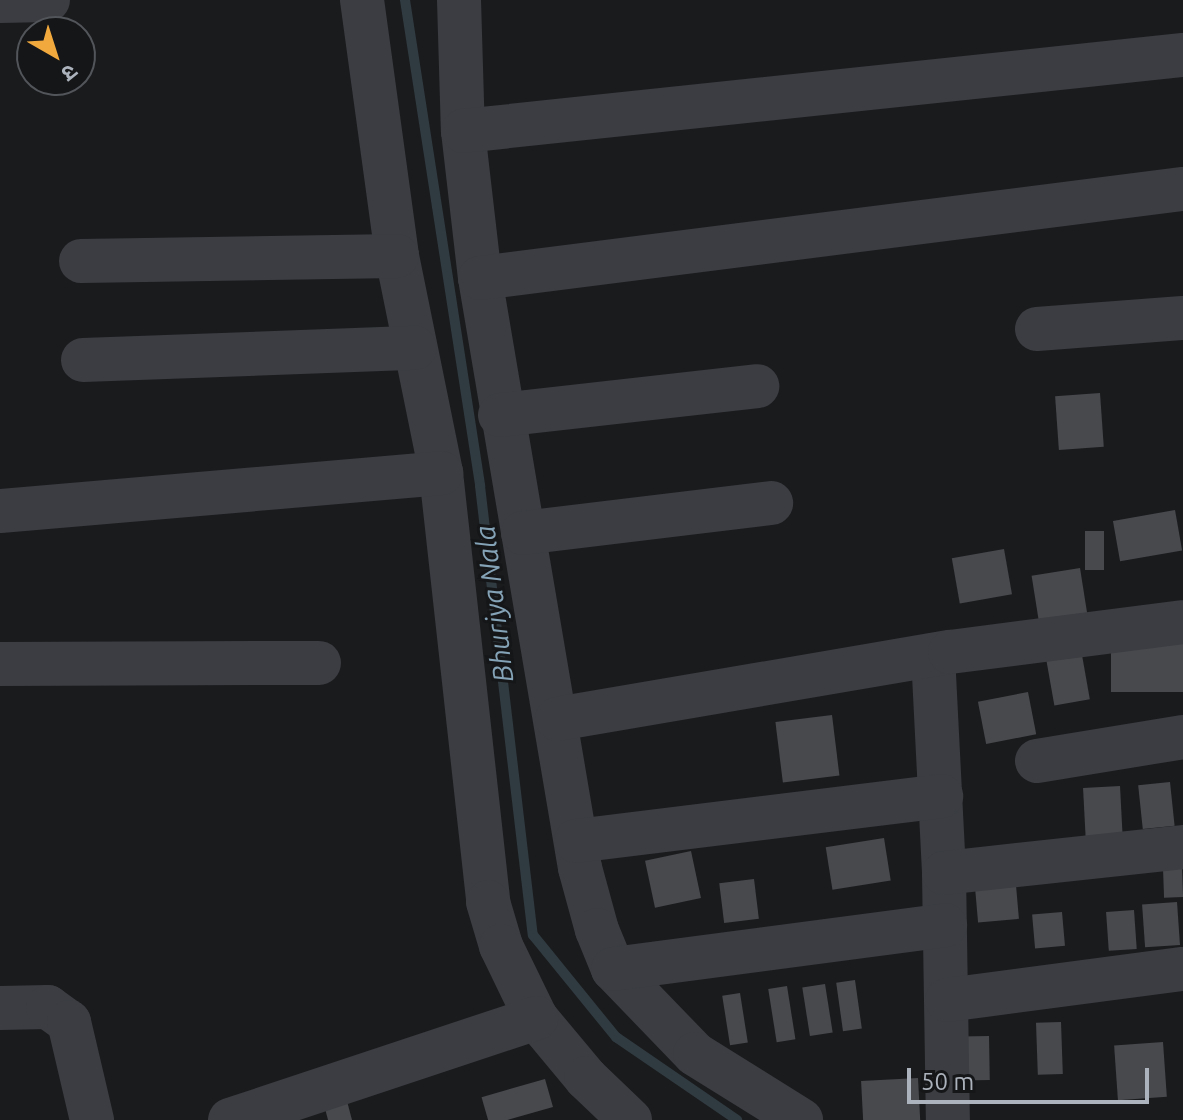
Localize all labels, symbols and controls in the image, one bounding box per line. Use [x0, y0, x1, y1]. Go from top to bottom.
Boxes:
north arrow [16, 16, 96, 96]
text: उ [57, 60, 83, 87]
water label: Bhuriya Nala [468, 524, 520, 684]
scale bar [911, 1052, 1153, 1102]
text: 50 m [921, 1068, 974, 1095]

